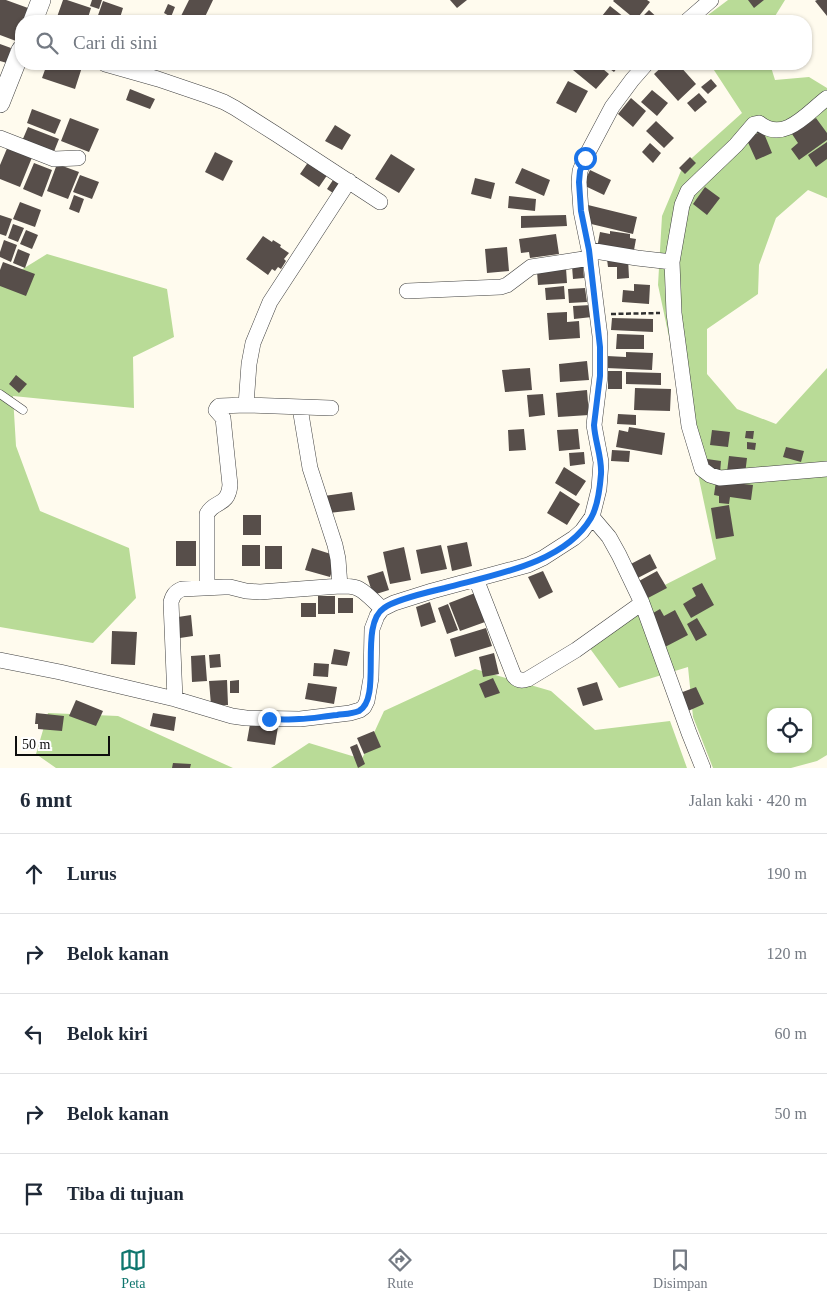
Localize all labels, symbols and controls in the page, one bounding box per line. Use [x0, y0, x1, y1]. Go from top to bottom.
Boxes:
search box [15, 15, 812, 70]
icon: search [33, 29, 61, 57]
text: Cari di sini [73, 32, 157, 53]
route start [574, 147, 597, 170]
route end [258, 708, 281, 731]
map controls [767, 708, 812, 753]
button: locate [767, 708, 812, 753]
scale bar [15, 733, 110, 756]
text: 50 m [22, 737, 50, 752]
text: 6 mnt [20, 788, 72, 812]
text: Jalan kaki · 420 m [689, 792, 807, 809]
icon: ahead [20, 860, 48, 888]
text: Lurus [67, 863, 117, 884]
text: 190 m [767, 865, 807, 882]
icon: right [20, 940, 48, 968]
text: Belok kanan [67, 943, 169, 964]
text: 120 m [767, 945, 807, 962]
icon: left [20, 1020, 48, 1048]
text: Belok kiri [67, 1023, 148, 1044]
text: 60 m [775, 1025, 807, 1042]
icon: right [20, 1100, 48, 1128]
text: Belok kanan [67, 1103, 169, 1124]
text: 50 m [775, 1105, 807, 1122]
icon: arrive [20, 1180, 48, 1208]
text: Tiba di tujuan [67, 1183, 184, 1204]
tab: Peta [119, 1246, 147, 1292]
tab: Rute [386, 1246, 414, 1292]
tab: Disimpan [653, 1246, 708, 1292]

